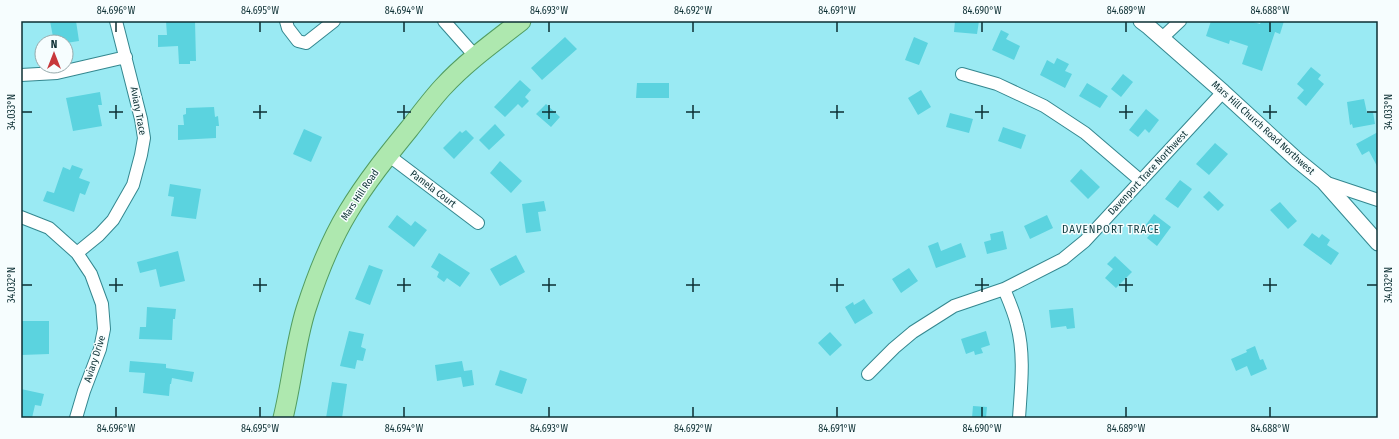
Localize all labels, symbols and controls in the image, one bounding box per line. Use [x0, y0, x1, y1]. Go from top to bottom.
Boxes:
text: 84.696°W [97, 5, 136, 17]
text: 84.695°W [241, 5, 280, 17]
text: 84.694°W [385, 5, 424, 17]
text: 84.693°W [530, 5, 569, 17]
text: 84.692°W [674, 5, 712, 17]
text: 84.691°W [818, 5, 856, 17]
text: 84.690°W [963, 5, 1002, 17]
text: 84.689°W [1107, 5, 1146, 17]
text: 84.688°W [1251, 5, 1290, 17]
north arrow [34, 34, 74, 74]
text: N [51, 38, 57, 51]
street label: Mars Hill Church Road Northwest [1209, 79, 1317, 178]
street label: Aviary Trace [127, 86, 149, 136]
text: 34.033°N [6, 94, 18, 130]
text: 34.033°N [1383, 94, 1395, 130]
street label: Davenport Trace Northwest [1106, 128, 1191, 218]
street label: Mars Hill Road [339, 167, 381, 223]
street label: Pamela Court [408, 168, 459, 211]
district label: DAVENPORT TRACE [1062, 223, 1160, 236]
text: 34.032°N [6, 267, 18, 303]
text: 34.032°N [1383, 267, 1395, 303]
street label: Aviary Drive [82, 334, 108, 384]
text: 84.696°W [97, 423, 136, 435]
text: 84.695°W [241, 423, 280, 435]
text: 84.694°W [385, 423, 424, 435]
text: 84.693°W [530, 423, 569, 435]
text: 84.692°W [674, 423, 712, 435]
text: 84.691°W [818, 423, 856, 435]
text: 84.690°W [963, 423, 1002, 435]
text: 84.689°W [1107, 423, 1146, 435]
text: 84.688°W [1251, 423, 1290, 435]

